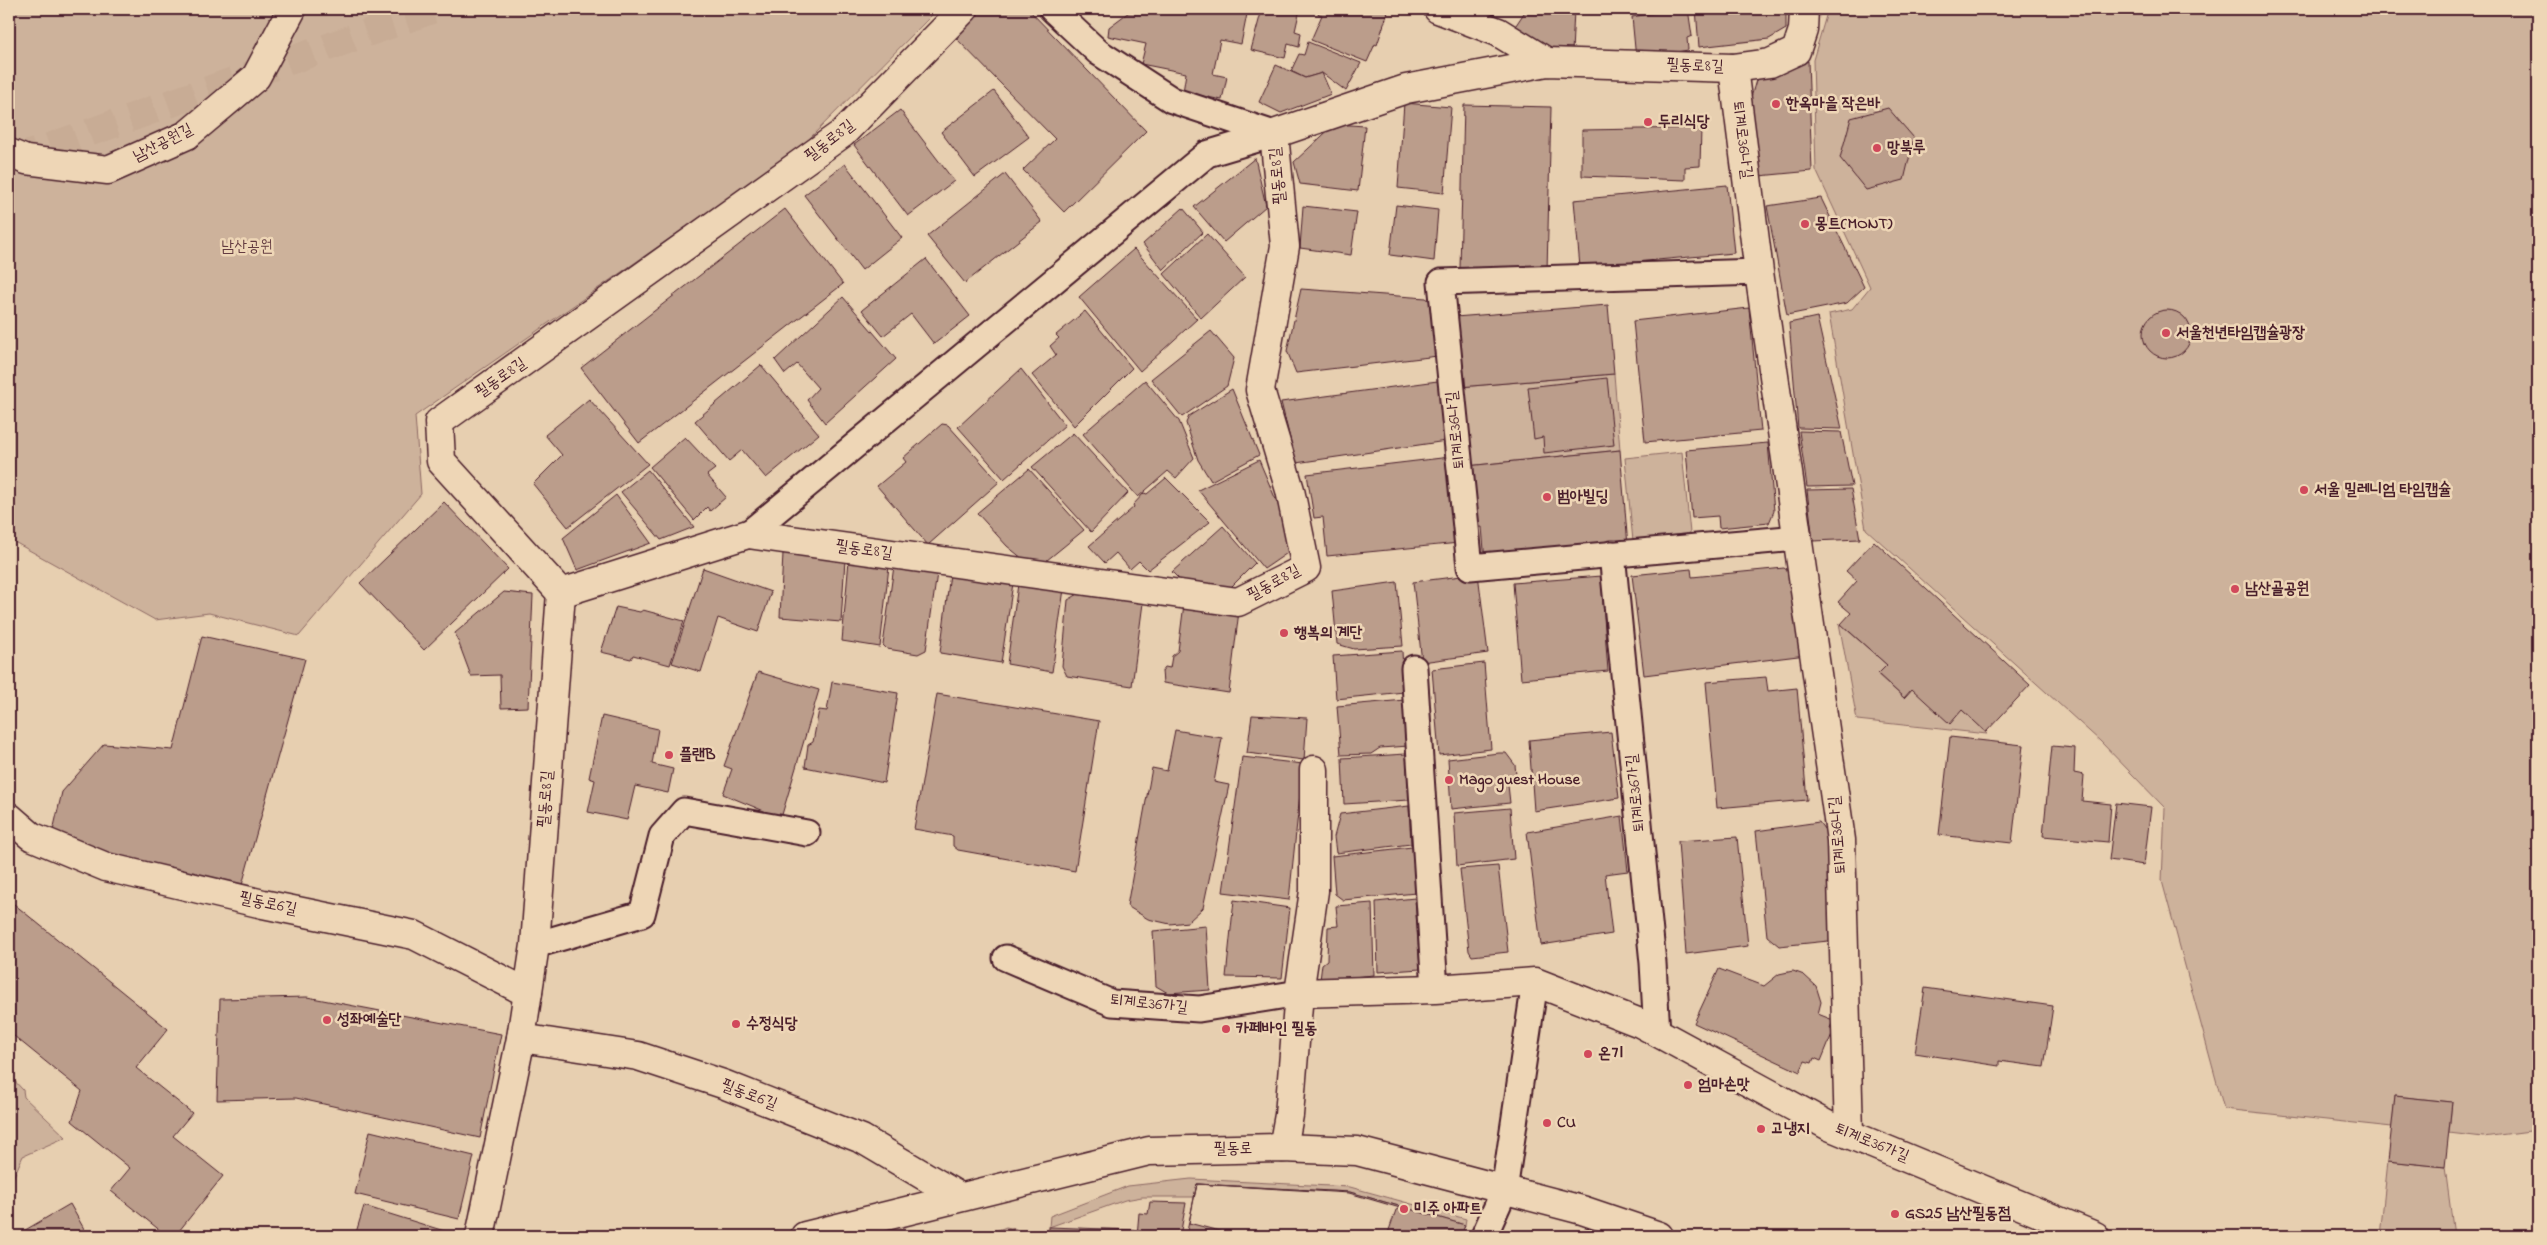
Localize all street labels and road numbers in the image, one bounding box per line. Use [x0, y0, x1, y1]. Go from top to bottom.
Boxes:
street label: 필동로8길 [1666, 53, 1724, 79]
street label: 퇴계로36나길 [1725, 100, 1759, 180]
street label: 필동로8길 [800, 114, 860, 168]
street label: 남산공원길 [129, 118, 197, 168]
street label: 필동로8길 [1264, 146, 1292, 206]
street label: 필동로8길 [471, 352, 532, 404]
street label: 퇴계로36나길 [1440, 390, 1472, 470]
street label: 필동로8길 [834, 534, 894, 566]
street label: 필동로8길 [1243, 559, 1305, 607]
street label: 퇴계로36가길 [1620, 753, 1652, 833]
street label: 필동로8길 [532, 769, 560, 829]
street label: 퇴계로36나길 [1823, 795, 1853, 875]
street label: 필동로6길 [237, 886, 299, 922]
street label: 퇴계로36가길 [1109, 988, 1189, 1020]
street label: 필동로6길 [717, 1073, 781, 1117]
street label: 퇴계로36가길 [1831, 1117, 1913, 1169]
street label: 필동로 [1213, 1137, 1253, 1161]

